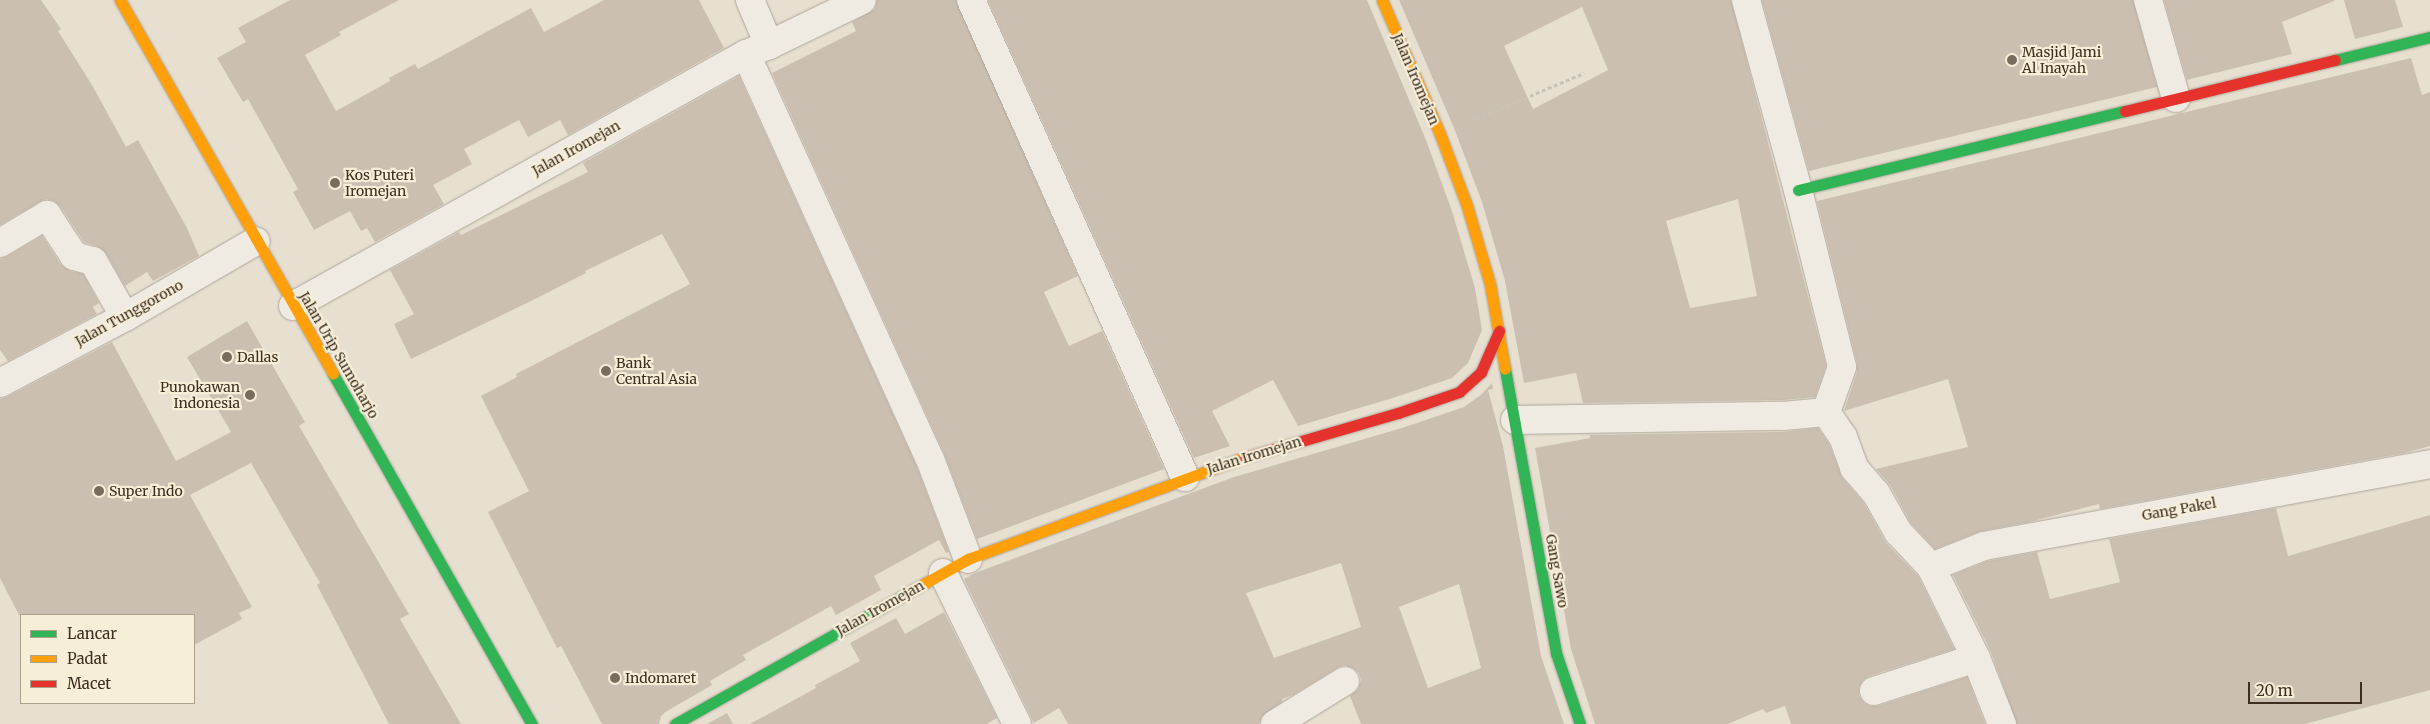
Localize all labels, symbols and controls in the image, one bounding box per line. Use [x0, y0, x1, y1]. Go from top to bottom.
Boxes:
street label: Jalan Iromejan [1389, 31, 1443, 127]
place label: Masjid Jami Al Inayah [2022, 44, 2101, 76]
marker: Masjid Jami Al Inayah [2006, 54, 2018, 66]
street label: Jalan Iromejan [529, 117, 623, 179]
place label: Kos Puteri Iromejan [345, 167, 414, 200]
marker: Kos Puteri Iromejan [329, 177, 341, 189]
street label: Jalan Tunggorono [72, 276, 186, 350]
street label: Jalan Urip Sumoharjo [296, 289, 382, 421]
place label: Dallas [237, 349, 278, 365]
marker: Dallas [221, 351, 233, 363]
place label: Bank Central Asia [616, 355, 697, 388]
marker: Bank Central Asia [600, 365, 612, 377]
place label: Punokawan Indonesia [160, 379, 240, 412]
marker: Punokawan Indonesia [244, 389, 256, 401]
street label: Jalan Iromejan [1205, 433, 1303, 477]
place label: Super Indo [109, 483, 183, 499]
marker: Super Indo [93, 485, 105, 497]
street label: Gang Pakel [2141, 494, 2217, 524]
street label: Gang Sawo [1542, 533, 1572, 609]
street label: Jalan Iromejan [833, 577, 927, 639]
legend [20, 614, 195, 704]
text: Lancar [67, 624, 117, 643]
text: Padat [67, 649, 107, 668]
place label: Indomaret [625, 670, 696, 686]
marker: Indomaret [609, 672, 621, 684]
scale bar [2250, 672, 2364, 704]
text: Macet [67, 674, 111, 693]
text: 20 m [2256, 681, 2293, 700]

